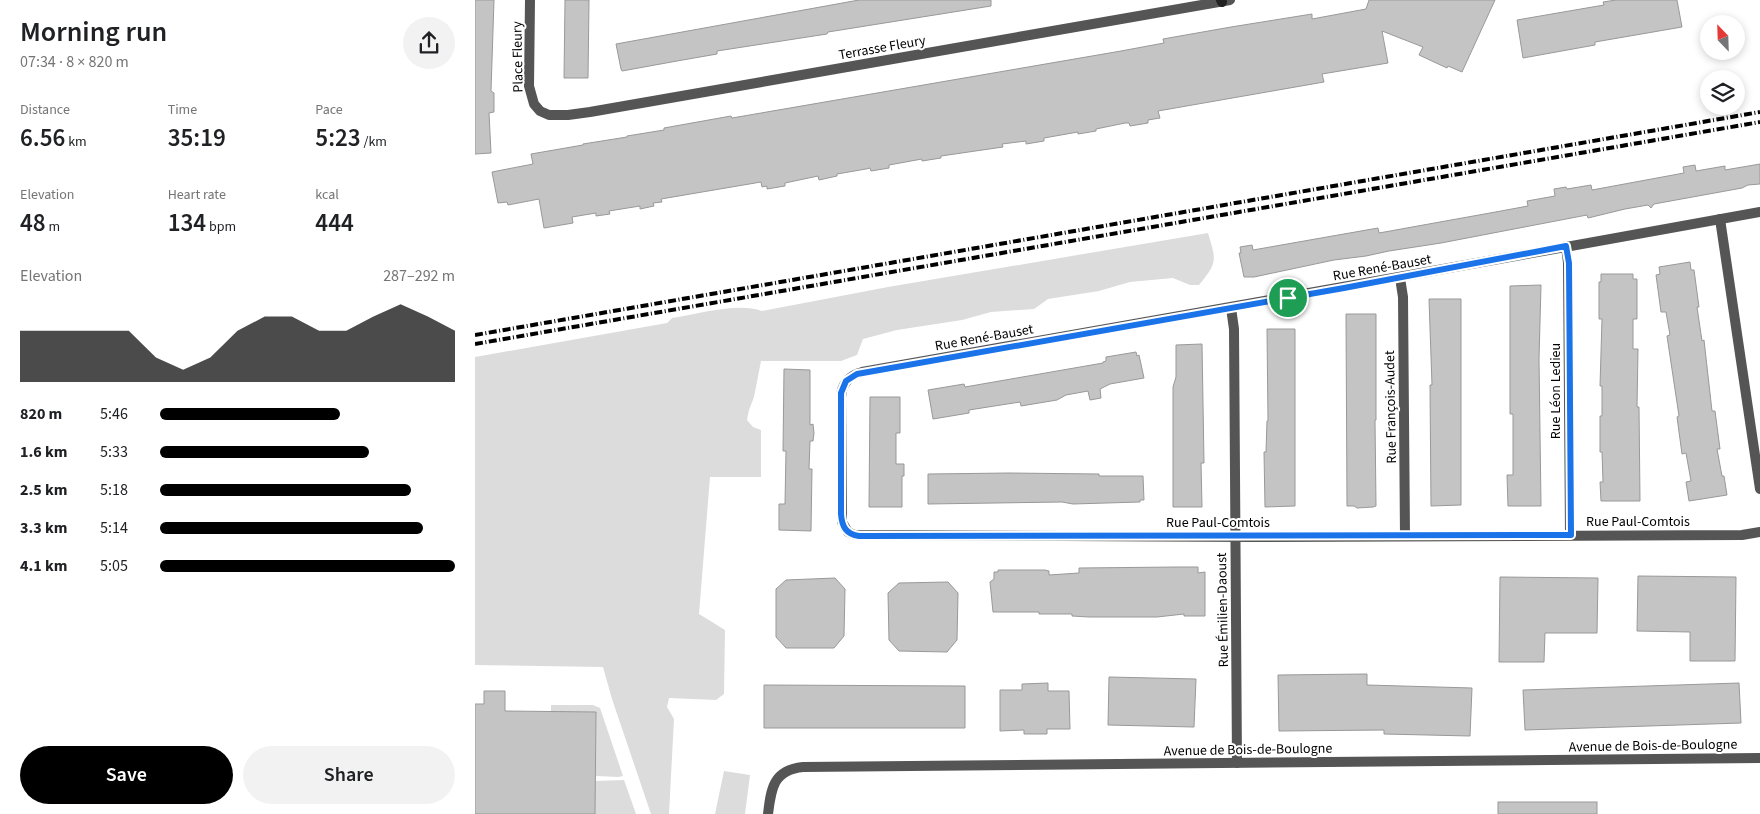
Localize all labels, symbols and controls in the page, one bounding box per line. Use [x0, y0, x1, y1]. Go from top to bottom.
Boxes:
text: Morning run [20, 12, 167, 52]
north arrow [1700, 15, 1745, 60]
map controls [1700, 15, 1745, 115]
button: share [403, 17, 455, 69]
street label: Place Fleury [507, 21, 529, 93]
street label: Terrasse Fleury [837, 30, 928, 65]
text: 07:34 · 8 × 820 m [20, 51, 129, 73]
button: layers [1700, 70, 1745, 115]
text: Distance [20, 100, 70, 120]
text: Time [168, 100, 197, 120]
text: Pace [315, 100, 343, 120]
text: 6.56 [20, 120, 65, 156]
text: 35:19 [168, 120, 226, 156]
text: 5:23 [315, 120, 361, 156]
text: km [65, 132, 87, 152]
text: /km [361, 132, 387, 152]
text: Elevation [20, 185, 75, 205]
text: Heart rate [168, 185, 226, 205]
text: kcal [315, 185, 339, 205]
text: 48 [20, 205, 46, 241]
text: 134 [168, 205, 206, 241]
text: 444 [315, 205, 354, 241]
text: m [46, 217, 60, 237]
text: bpm [206, 217, 236, 237]
street label: Rue René-Bauset [1331, 249, 1433, 286]
text: Elevation [20, 265, 82, 287]
text: 287–292 m [383, 265, 455, 287]
pin [1267, 277, 1309, 319]
icon: arrive [1274, 284, 1302, 312]
street label: Rue René-Bauset [933, 319, 1035, 356]
street label: Rue Léon Ledieu [1546, 343, 1566, 439]
street label: Rue François-Audet [1380, 350, 1402, 464]
text: 820 m [20, 403, 62, 425]
text: 5:46 [100, 403, 128, 425]
text: 1.6 km [20, 441, 67, 463]
text: 5:33 [100, 441, 128, 463]
text: 2.5 km [20, 479, 67, 501]
text: 5:18 [100, 479, 128, 501]
street label: Rue Paul-Comtois [1586, 512, 1690, 532]
street label: Rue Paul-Comtois [1166, 513, 1270, 533]
text: 3.3 km [20, 517, 67, 539]
text: 5:14 [100, 517, 128, 539]
street label: Rue Émilien-Daoust [1212, 552, 1234, 668]
text: 4.1 km [20, 555, 67, 577]
text: 5:05 [100, 555, 128, 577]
street label: Avenue de Bois-de-Boulogne [1569, 735, 1738, 757]
street label: Avenue de Bois-de-Boulogne [1164, 739, 1333, 761]
button: Save [20, 746, 233, 804]
button: Share [243, 746, 455, 804]

